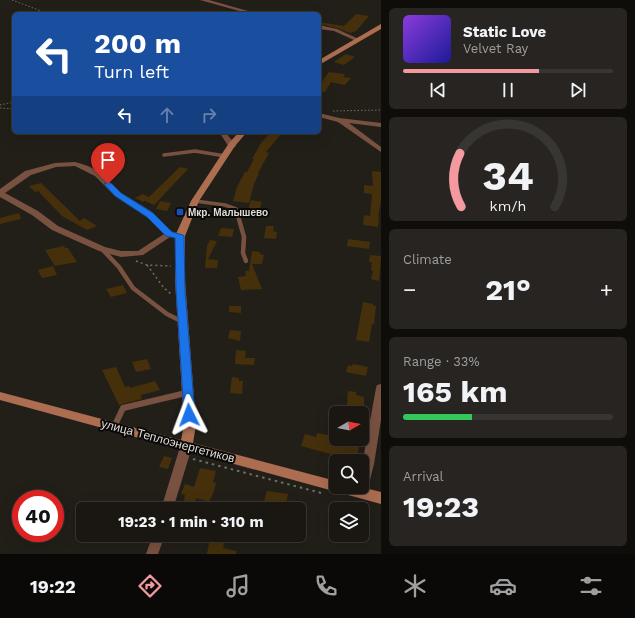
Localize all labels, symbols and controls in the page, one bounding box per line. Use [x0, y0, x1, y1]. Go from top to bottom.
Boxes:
text: Static Love [463, 23, 546, 41]
text: 200 m [94, 27, 181, 60]
icon: left [28, 28, 80, 80]
text: Velvet Ray [463, 41, 528, 56]
text: Turn left [94, 61, 169, 82]
icon: previous [427, 79, 449, 101]
icon: pause [497, 79, 519, 101]
icon: next [567, 79, 589, 101]
icon: left [114, 104, 136, 126]
icon: ahead [156, 104, 178, 126]
icon: right [198, 104, 220, 126]
pin [91, 143, 125, 184]
icon: arrive [97, 149, 119, 171]
text: 34 [482, 150, 534, 199]
text: km/h [490, 197, 526, 213]
marker: Мкр. Малышево [175, 207, 185, 217]
place label: Мкр. Малышево [188, 207, 268, 218]
text: Climate [403, 252, 452, 267]
text: 21° [485, 272, 531, 307]
text: − [403, 277, 416, 302]
text: + [600, 277, 613, 302]
text: Range · 33% [403, 354, 480, 369]
text: 165 km [403, 374, 507, 409]
position arrow [168, 394, 210, 436]
north arrow [329, 406, 369, 446]
map controls [329, 406, 369, 542]
street label: улица Теплоэнергетиков [100, 416, 236, 466]
button: search [329, 454, 369, 494]
text: Arrival [403, 469, 444, 484]
text: 19:23 [403, 489, 479, 524]
speed limit sign: 40 [12, 490, 64, 542]
button: layers [329, 502, 369, 542]
text: 19:23 · 1 min · 310 m [118, 513, 264, 531]
icon: directions [136, 572, 164, 600]
icon: music [224, 572, 252, 600]
icon: phone [312, 572, 340, 600]
icon: climate [401, 572, 429, 600]
icon: car [489, 572, 517, 600]
icon: filters [577, 572, 605, 600]
text: 19:22 [30, 576, 76, 597]

